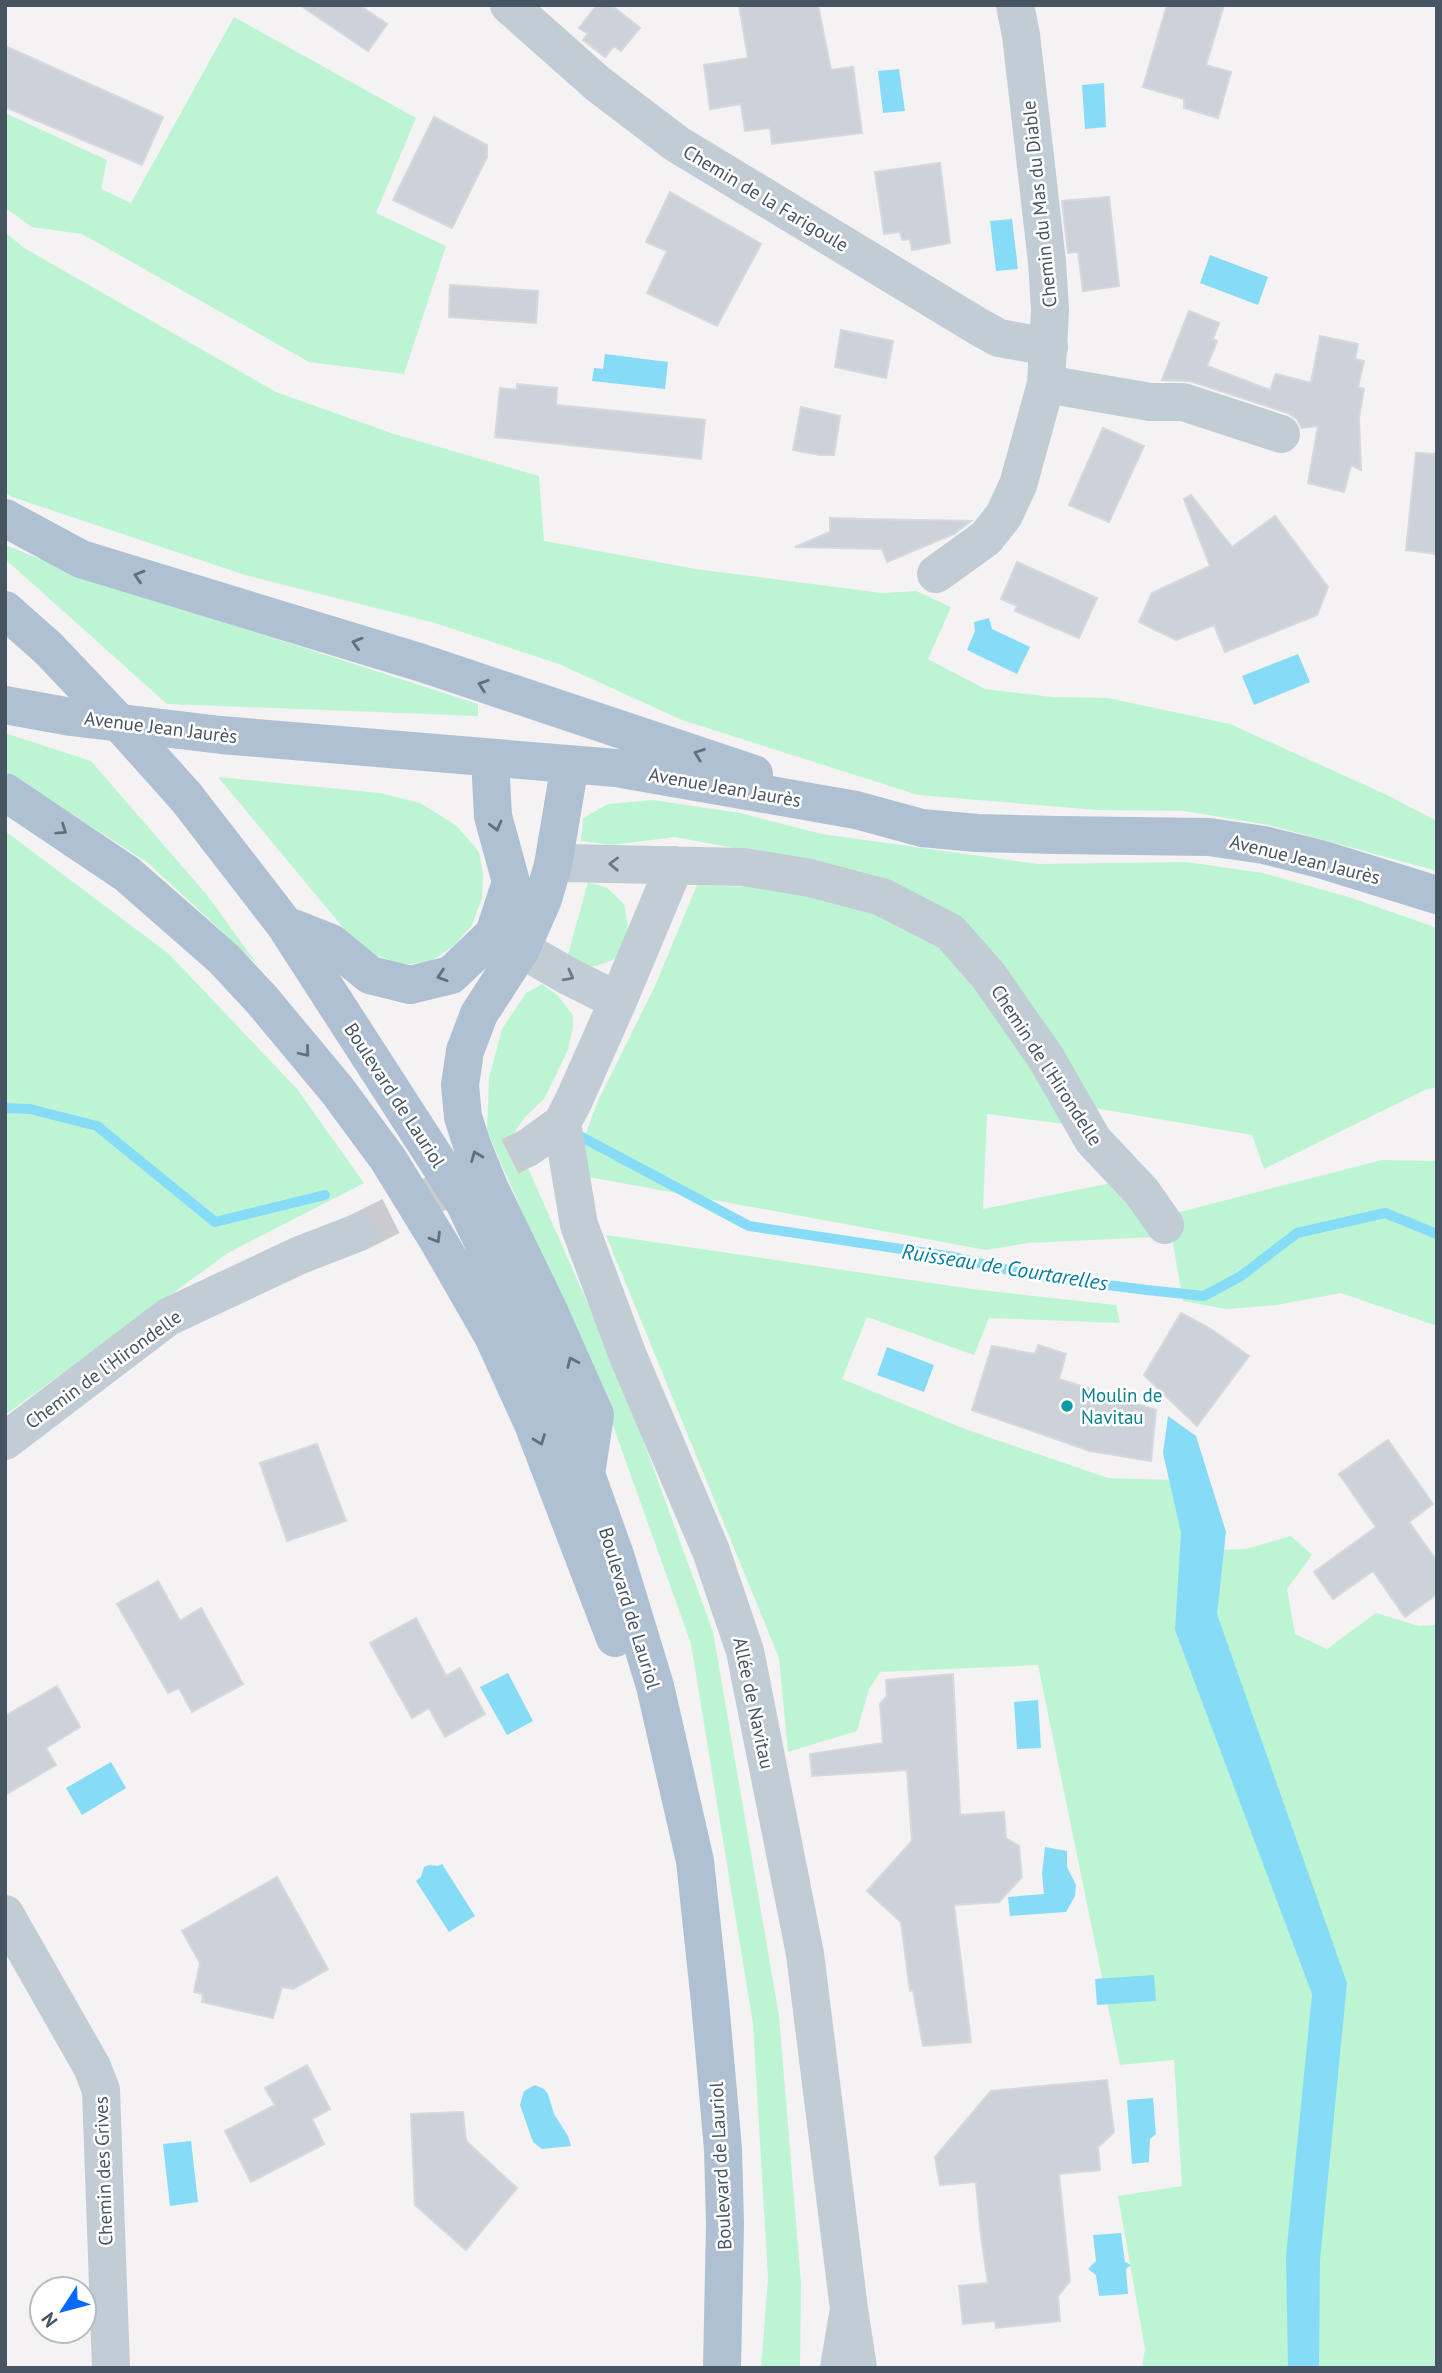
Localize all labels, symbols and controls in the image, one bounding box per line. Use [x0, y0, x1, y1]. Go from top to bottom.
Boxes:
street label: Chemin du Mas du Diable [1016, 99, 1062, 309]
street label: Chemin de la Farigoule [679, 139, 853, 257]
one-way arrow [134, 570, 146, 585]
one-way arrow [351, 637, 363, 652]
one-way arrow [477, 679, 489, 693]
street label: Avenue Jean Jaurès [83, 706, 239, 748]
one-way arrow [694, 749, 706, 763]
street label: Avenue Jean Jaurès [647, 762, 803, 812]
one-way arrow [488, 820, 502, 832]
one-way arrow [54, 822, 67, 834]
street label: Avenue Jean Jaurès [1227, 829, 1383, 889]
one-way arrow [608, 856, 619, 872]
one-way arrow [437, 968, 449, 983]
one-way arrow [562, 968, 575, 981]
street label: Chemin de l'Hirondelle [986, 980, 1108, 1150]
street label: Boulevard de Lauriol [339, 1018, 451, 1172]
one-way arrow [297, 1044, 310, 1057]
one-way arrow [471, 1151, 485, 1163]
one-way arrow [428, 1230, 441, 1243]
water label: Ruisseau de Courtarelles [900, 1237, 1111, 1297]
street label: Chemin de l'Hirondelle [20, 1304, 186, 1434]
one-way arrow [566, 1357, 580, 1370]
place label: Moulin de Navitau [1081, 1383, 1162, 1429]
marker: Moulin de Navitau [1059, 1398, 1075, 1414]
one-way arrow [531, 1434, 545, 1446]
street label: Boulevard de Lauriol [594, 1524, 666, 1692]
street label: Allée de Navitau [728, 1635, 780, 1771]
street label: Boulevard de Lauriol [704, 2081, 736, 2251]
street label: Chemin des Grives [88, 2096, 118, 2246]
north arrow [28, 2275, 98, 2345]
text: N [36, 2308, 63, 2332]

